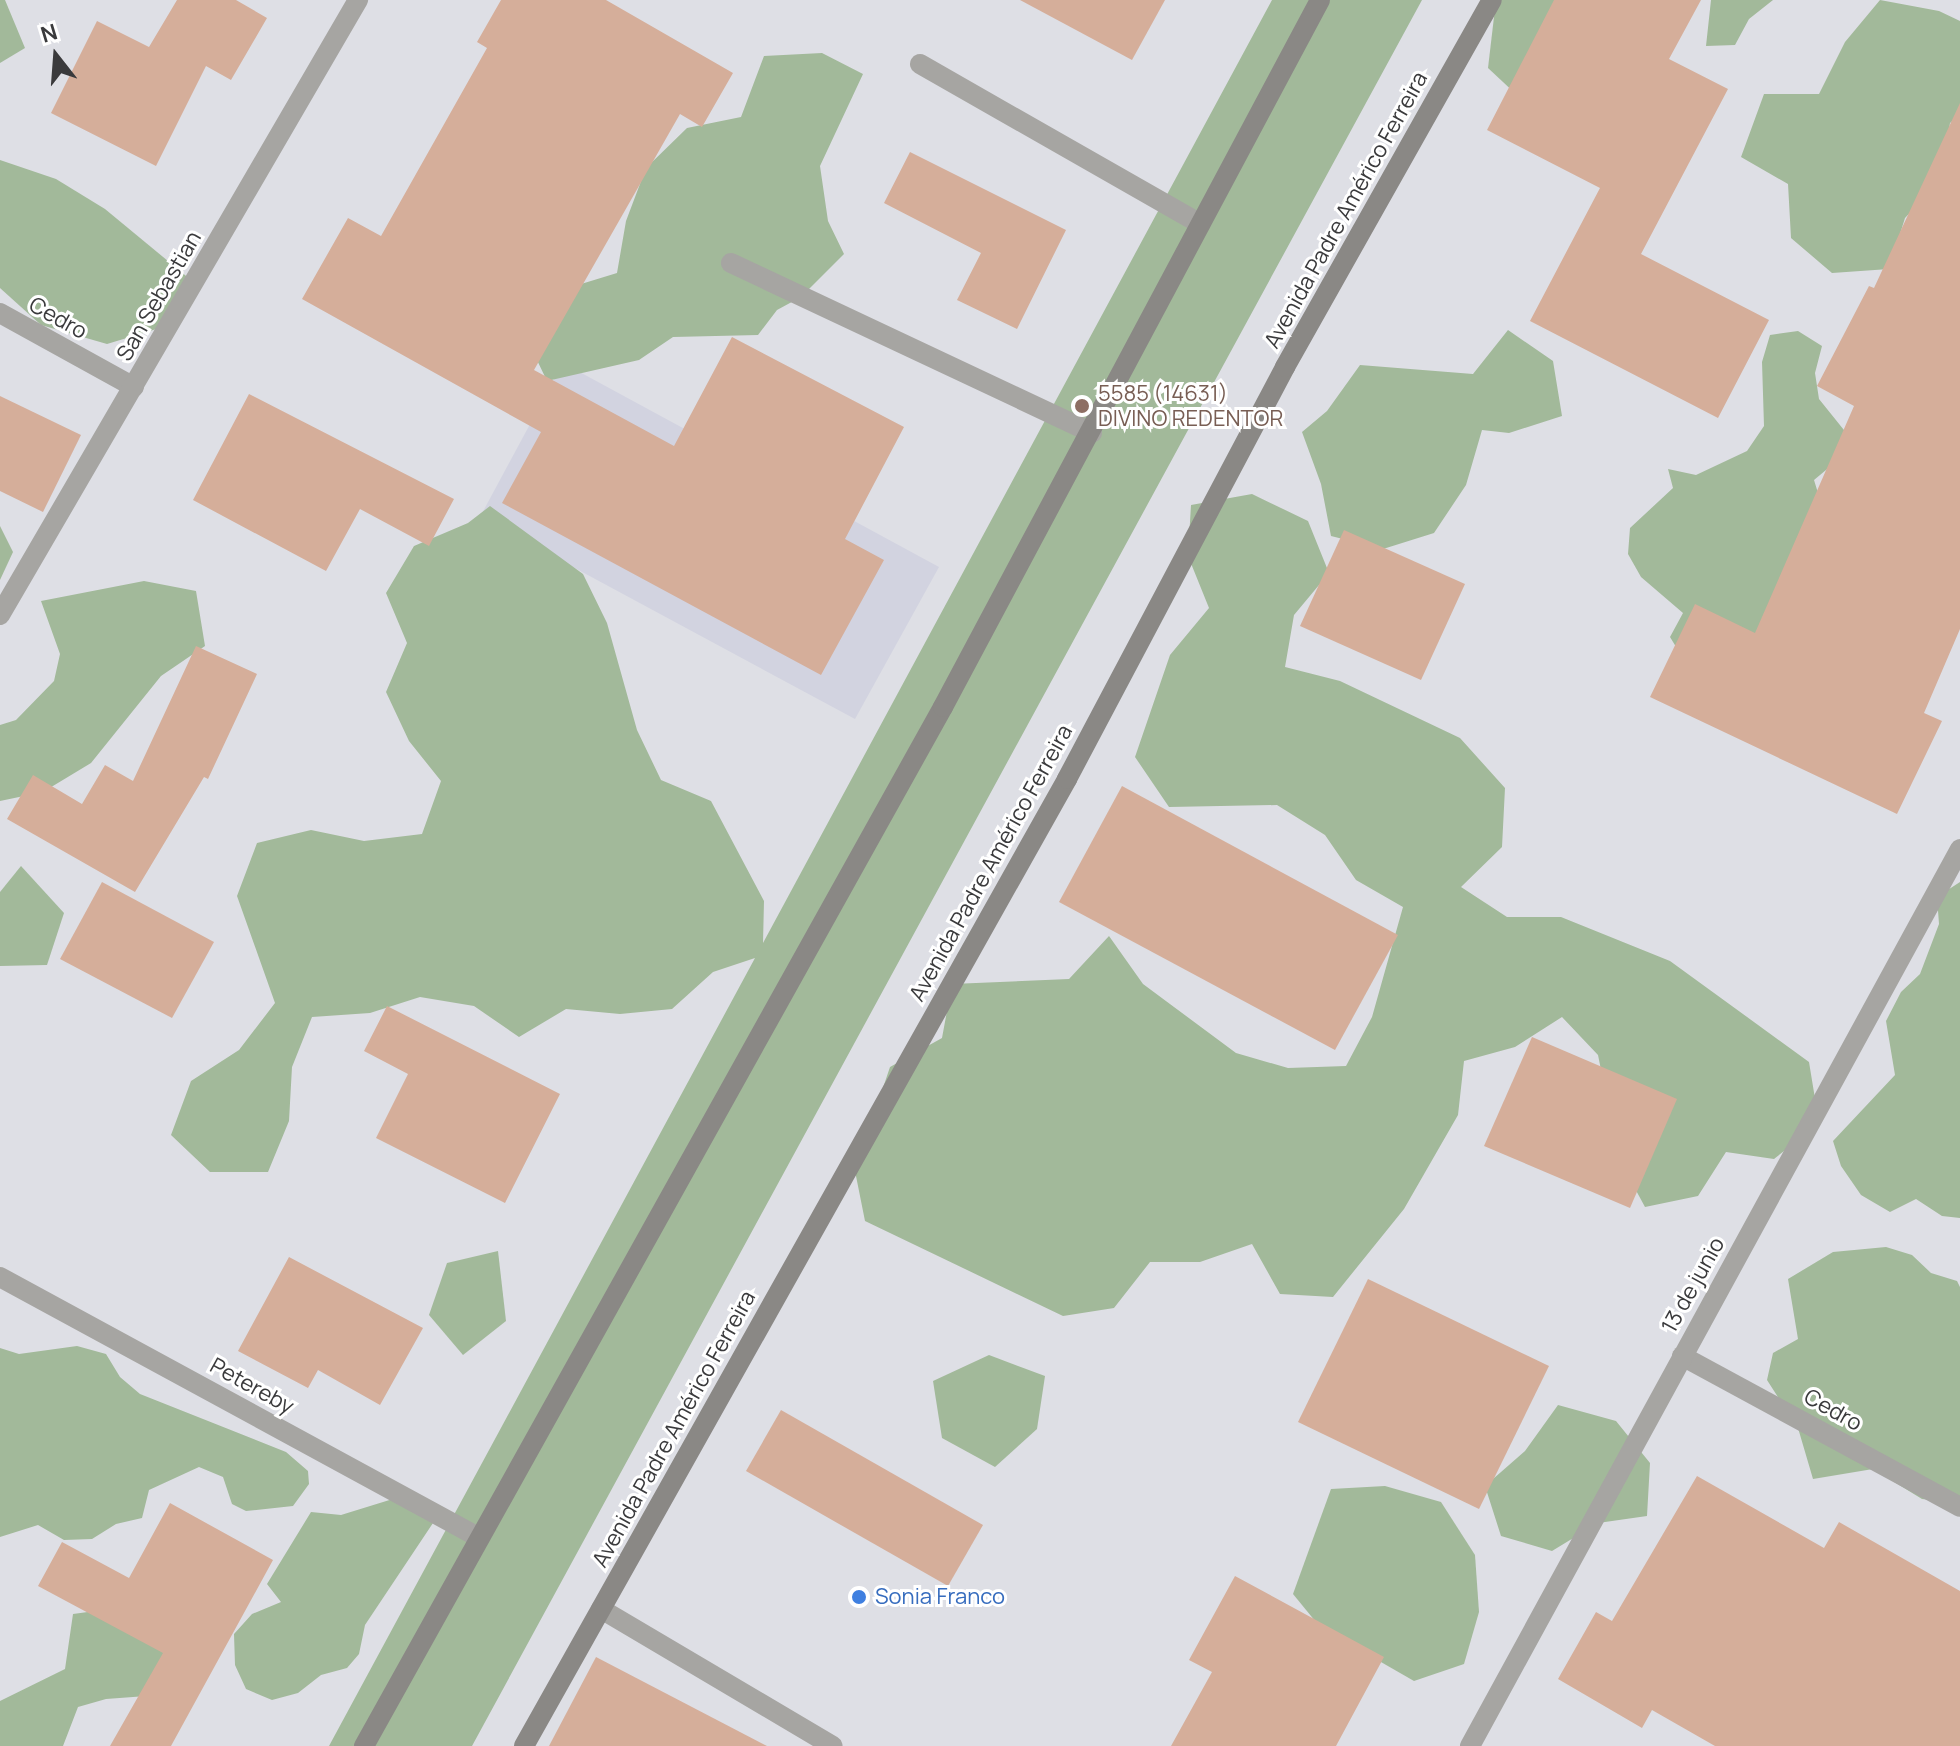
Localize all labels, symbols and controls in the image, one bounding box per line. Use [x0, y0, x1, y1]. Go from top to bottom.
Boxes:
north arrow [16, 16, 96, 96]
text: N [37, 16, 61, 50]
street label: Avenida Padre Américo Ferreira [1259, 67, 1433, 353]
street label: San Sebastian [111, 226, 207, 366]
street label: Cedro [24, 291, 92, 345]
place label: 5585 (14631) DIVINO REDENTOR [1098, 380, 1283, 432]
marker: 5585 (14631) DIVINO REDENTOR [1073, 397, 1091, 415]
street label: Avenida Padre Américo Ferreira [904, 720, 1078, 1006]
street label: 13 de junio [1656, 1233, 1730, 1337]
street label: Avenida Padre Américo Ferreira [587, 1286, 761, 1572]
street label: Petereby [205, 1352, 299, 1420]
street label: Cedro [1799, 1383, 1867, 1437]
place label: Sonia Franco [875, 1584, 1005, 1610]
marker: Sonia Franco [850, 1588, 868, 1606]

